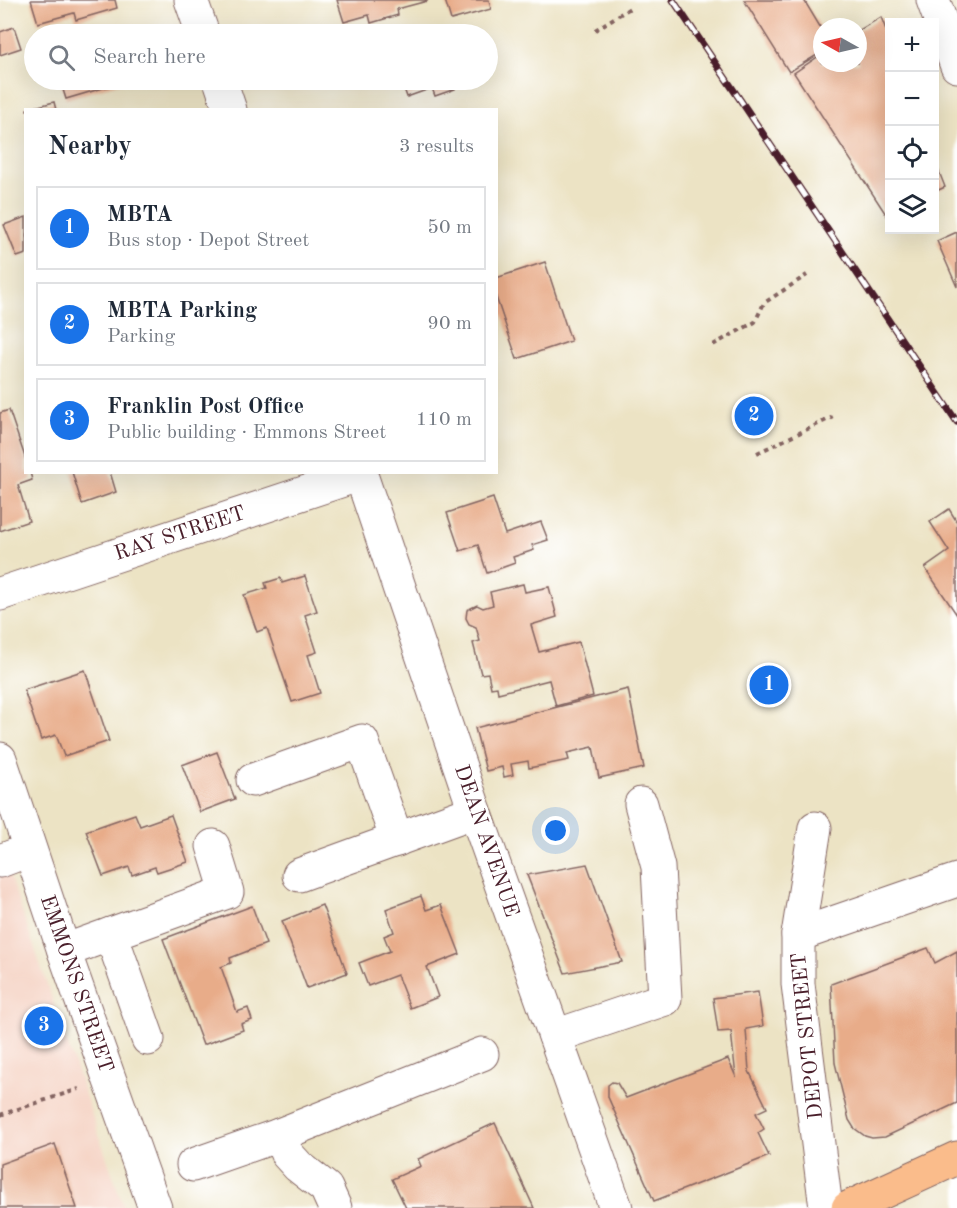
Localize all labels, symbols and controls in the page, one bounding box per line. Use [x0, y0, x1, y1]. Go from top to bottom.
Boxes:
north arrow [813, 18, 867, 72]
map controls [885, 18, 939, 234]
button: + [885, 18, 939, 72]
search box [24, 24, 498, 90]
icon: search [45, 41, 78, 74]
text: Search here [93, 46, 206, 68]
button: − [885, 72, 939, 126]
button: locate [885, 126, 939, 180]
text: Nearby [48, 134, 132, 160]
text: 3 results [399, 137, 474, 157]
button: layers [885, 180, 939, 234]
text: MBTA [107, 204, 173, 226]
text: 1 [64, 218, 75, 238]
text: 50 m [427, 218, 472, 238]
text: Bus stop · Depot Street [107, 231, 309, 251]
text: MBTA Parking [107, 300, 257, 322]
text: 2 [64, 314, 75, 334]
text: 90 m [427, 314, 472, 334]
text: Parking [107, 327, 175, 347]
pin: 2 [734, 394, 774, 438]
text: Franklin Post Office [107, 396, 304, 418]
text: 3 [64, 410, 75, 430]
text: 110 m [416, 410, 472, 430]
text: Public building · Emmons Street [107, 423, 386, 443]
street label: RAY STREET [112, 503, 248, 565]
pin: 1 [750, 662, 788, 708]
street label: DEAN AVENUE [450, 762, 522, 920]
your location [541, 816, 570, 845]
street label: EMMONS STREET [36, 892, 116, 1076]
street label: DEPOT STREET [789, 951, 827, 1121]
pin: 3 [24, 1004, 63, 1048]

